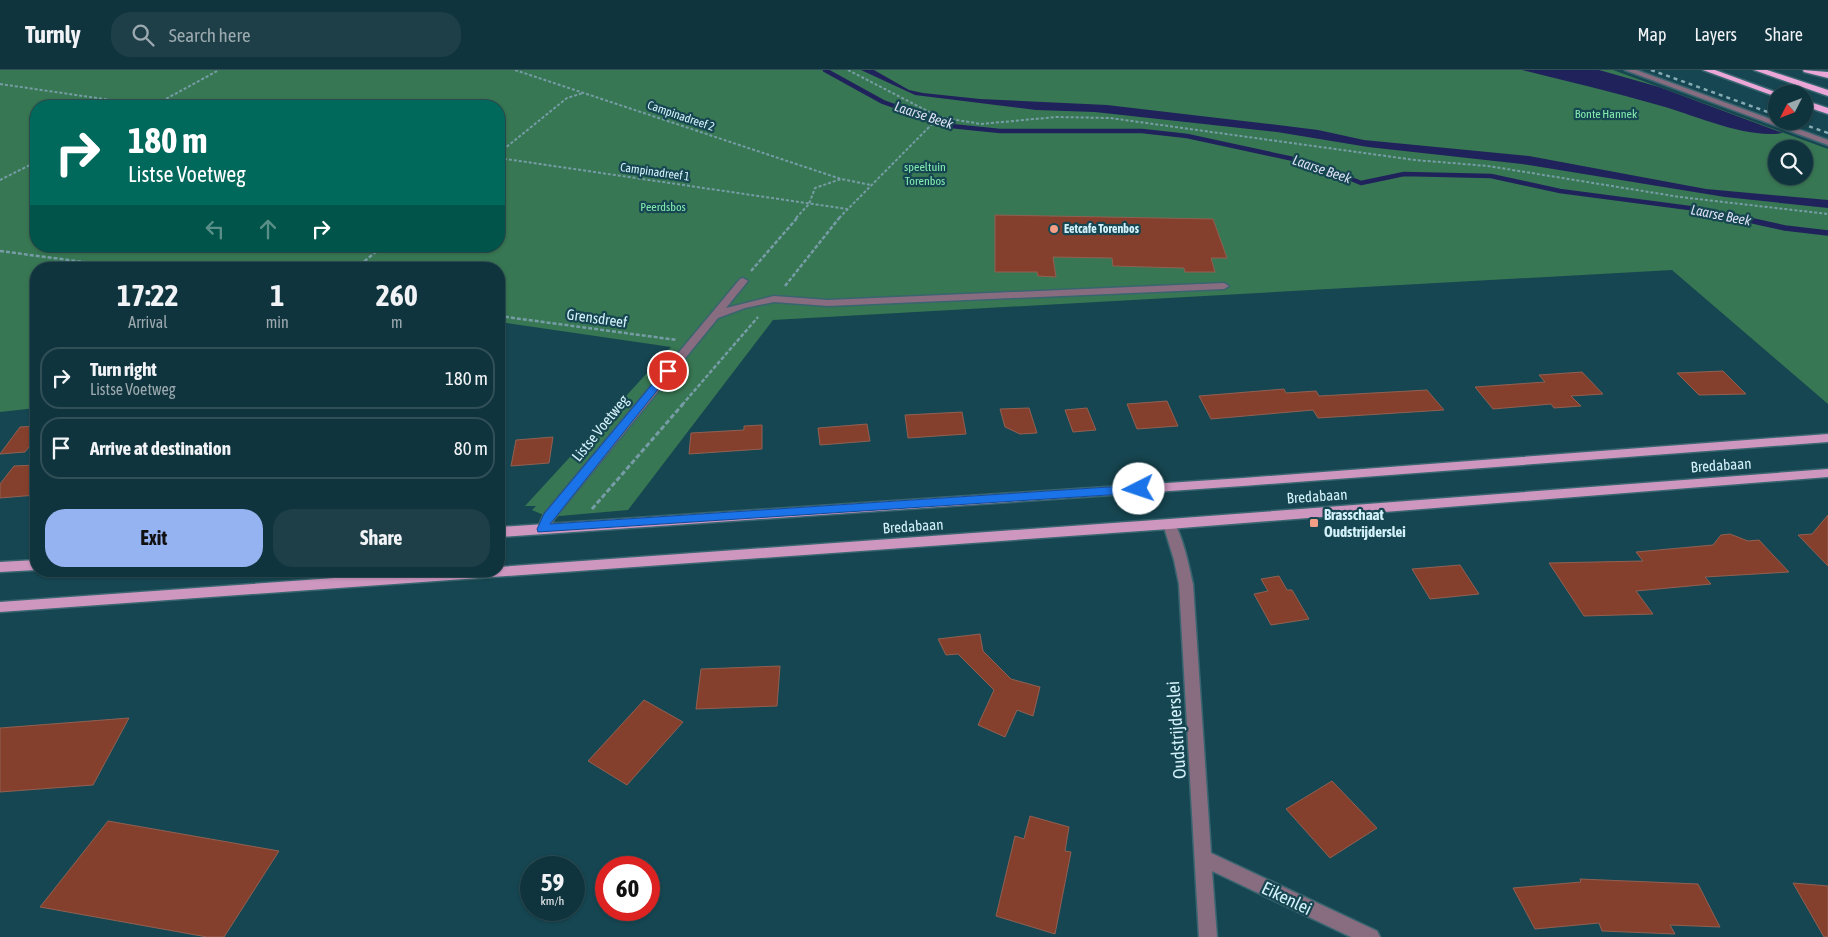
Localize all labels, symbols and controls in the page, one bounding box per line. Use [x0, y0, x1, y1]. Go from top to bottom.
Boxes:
search box [111, 12, 461, 57]
text: Turnly [25, 21, 81, 48]
icon: search [129, 21, 157, 49]
text: Search here [169, 24, 251, 46]
text: Map [1637, 24, 1666, 45]
text: Layers [1694, 24, 1737, 45]
text: Share [1765, 24, 1803, 45]
north arrow [1768, 85, 1812, 130]
map controls [1768, 85, 1813, 185]
street label: Campinadreef 2 [646, 98, 716, 134]
water label: Laarse Beek [893, 98, 956, 132]
park label: Bonte Hannek [1575, 107, 1638, 121]
icon: right [45, 120, 110, 185]
text: 180 m [128, 120, 207, 160]
button: search [1768, 140, 1813, 185]
water label: Laarse Beek [1291, 152, 1354, 187]
street label: Campinadreef 1 [619, 160, 691, 184]
park label: speeltuin Torenbos [904, 160, 946, 188]
text: Listse Voetweg [128, 161, 246, 187]
park label: Peerdsbos [640, 200, 686, 214]
water label: Laarse Beek [1690, 201, 1753, 229]
icon: left [201, 215, 229, 243]
icon: ahead [254, 215, 282, 243]
icon: right [307, 215, 335, 243]
place label: Eetcafe Torenbos [1064, 222, 1140, 236]
marker: Eetcafe Torenbos [1048, 223, 1060, 235]
text: 17:22 [117, 278, 179, 312]
text: 1 [270, 278, 284, 312]
text: 260 [376, 278, 418, 312]
street label: Grensdreef [566, 305, 628, 331]
text: Arrival [128, 313, 167, 331]
text: min [266, 313, 289, 331]
text: m [391, 313, 403, 331]
pin [647, 350, 689, 392]
icon: arrive [654, 357, 682, 385]
text: Turn right [90, 358, 157, 380]
icon: right [47, 364, 75, 392]
text: 180 m [445, 367, 488, 389]
text: Listse Voetweg [90, 380, 176, 398]
street label: Listse Voetweg [568, 391, 632, 465]
icon: arrive [47, 434, 75, 462]
text: Arrive at destination [90, 437, 231, 459]
text: 80 m [454, 437, 488, 459]
street label: Bredabaan [1690, 454, 1752, 476]
position arrow [1112, 462, 1164, 514]
street label: Bredabaan [1286, 485, 1348, 507]
place label: Brasschaat Oudstrijderslei [1324, 506, 1406, 540]
button: Exit [45, 509, 263, 567]
button: Share [273, 509, 490, 567]
street label: Bredabaan [882, 515, 944, 537]
marker: Brasschaat Oudstrijderslei [1308, 517, 1320, 529]
street label: Oudstrijderslei [1162, 680, 1190, 780]
speed limit sign: 60 [595, 856, 660, 921]
text: 59 [541, 868, 564, 896]
street label: Eikenlei [1259, 877, 1315, 919]
text: km/h [541, 894, 564, 908]

